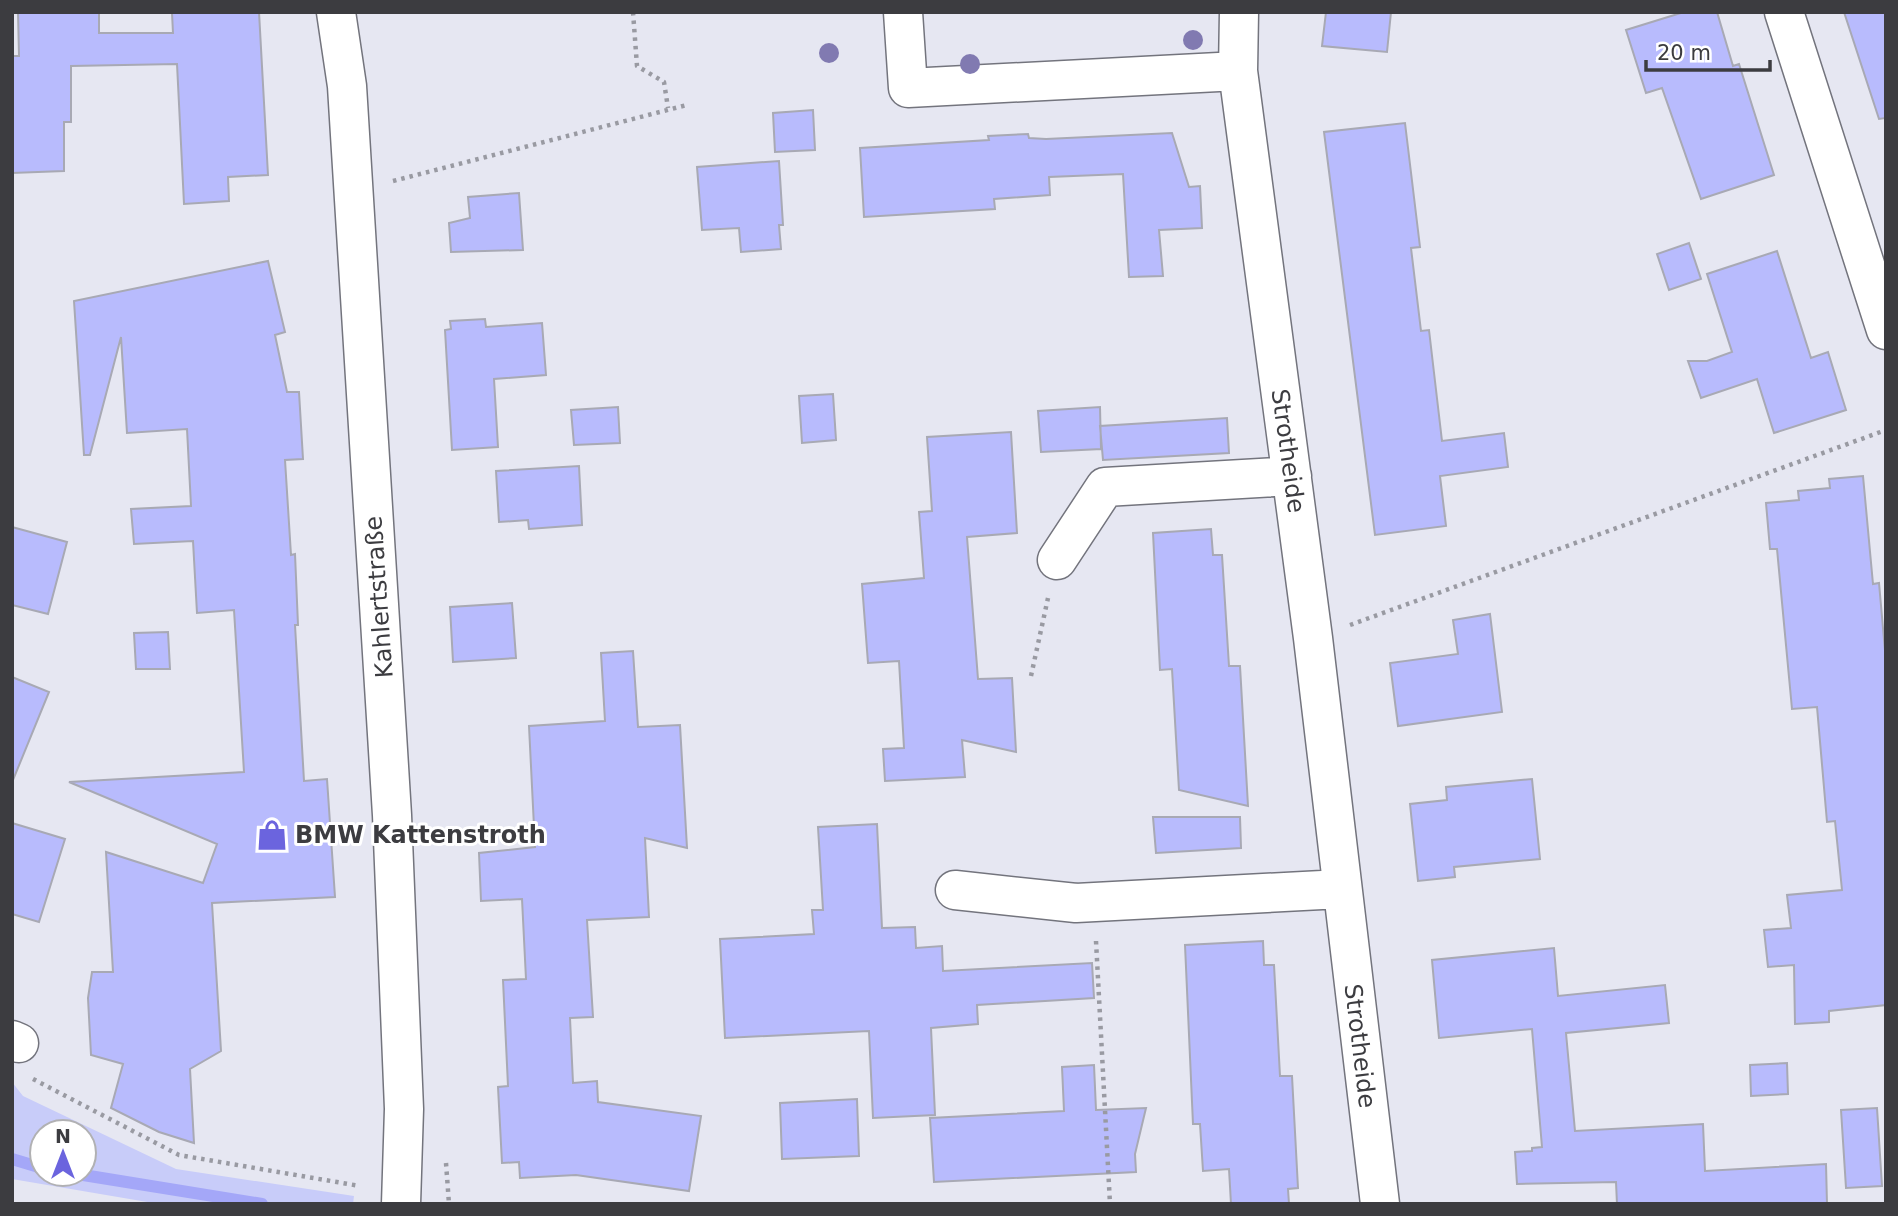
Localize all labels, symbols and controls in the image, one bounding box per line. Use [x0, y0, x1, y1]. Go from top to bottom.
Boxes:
scale bar [1646, 28, 1770, 72]
text: 20 m [1657, 41, 1711, 65]
street label: Strotheide [1265, 387, 1311, 515]
street label: Kahlertstraße [359, 515, 399, 679]
shop icon: BMW Kattenstroth [255, 818, 289, 852]
place label: BMW Kattenstroth [295, 821, 546, 849]
street label: Strotheide [1339, 982, 1381, 1110]
north arrow [28, 1118, 98, 1188]
text: N [55, 1125, 71, 1147]

